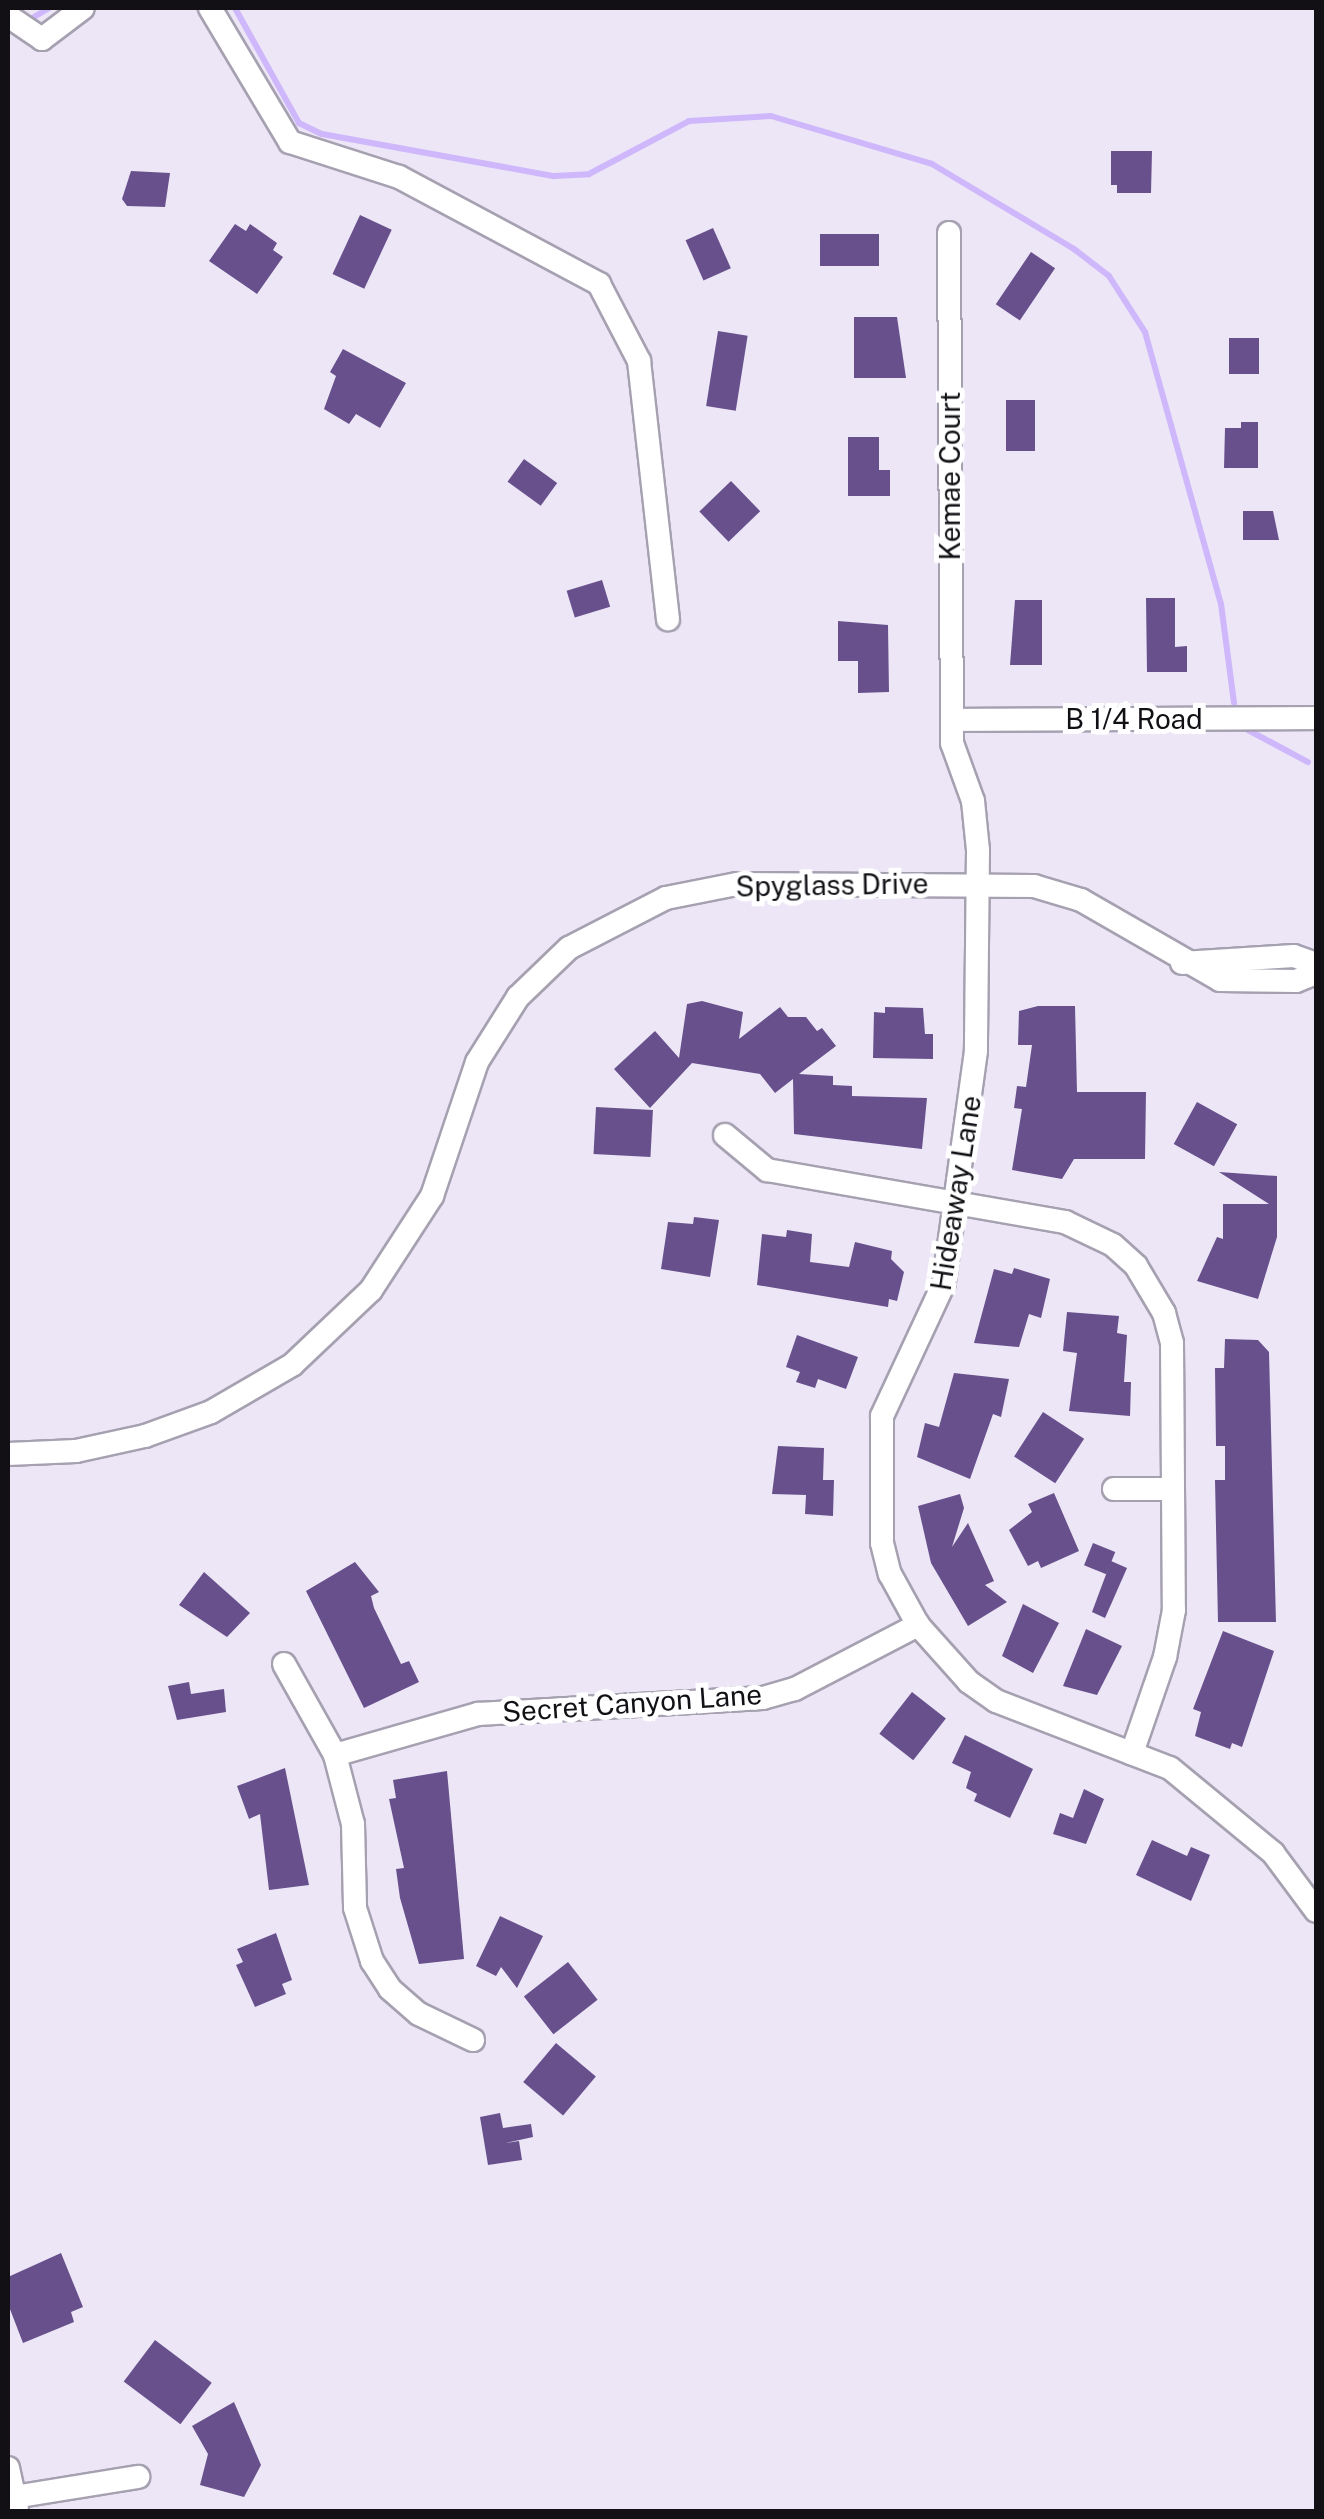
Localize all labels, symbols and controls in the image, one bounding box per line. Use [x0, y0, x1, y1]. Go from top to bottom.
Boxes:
street label: Kemae Court [933, 391, 967, 561]
street label: B 1/4 Road [1065, 702, 1203, 736]
street label: Spyglass Drive [735, 867, 929, 903]
street label: Hideaway Lane [924, 1093, 988, 1293]
street label: Secret Canyon Lane [501, 1677, 763, 1729]

